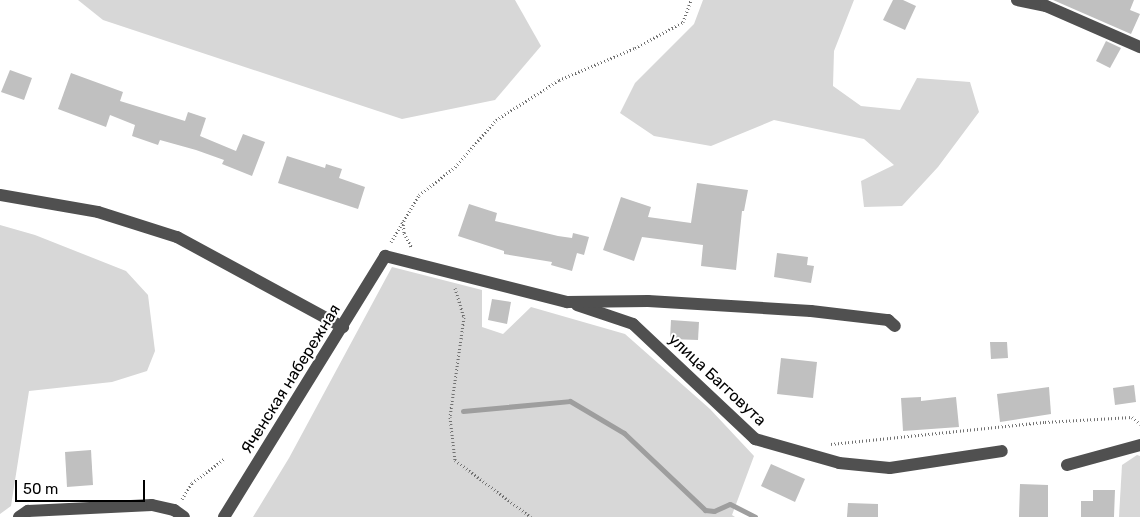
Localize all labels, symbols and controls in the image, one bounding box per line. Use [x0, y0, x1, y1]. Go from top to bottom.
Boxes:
street label: Яченская набережная [237, 301, 345, 457]
street label: улица Багговута [664, 330, 770, 430]
scale bar [18, 470, 148, 502]
text: 50 m [23, 480, 58, 498]

